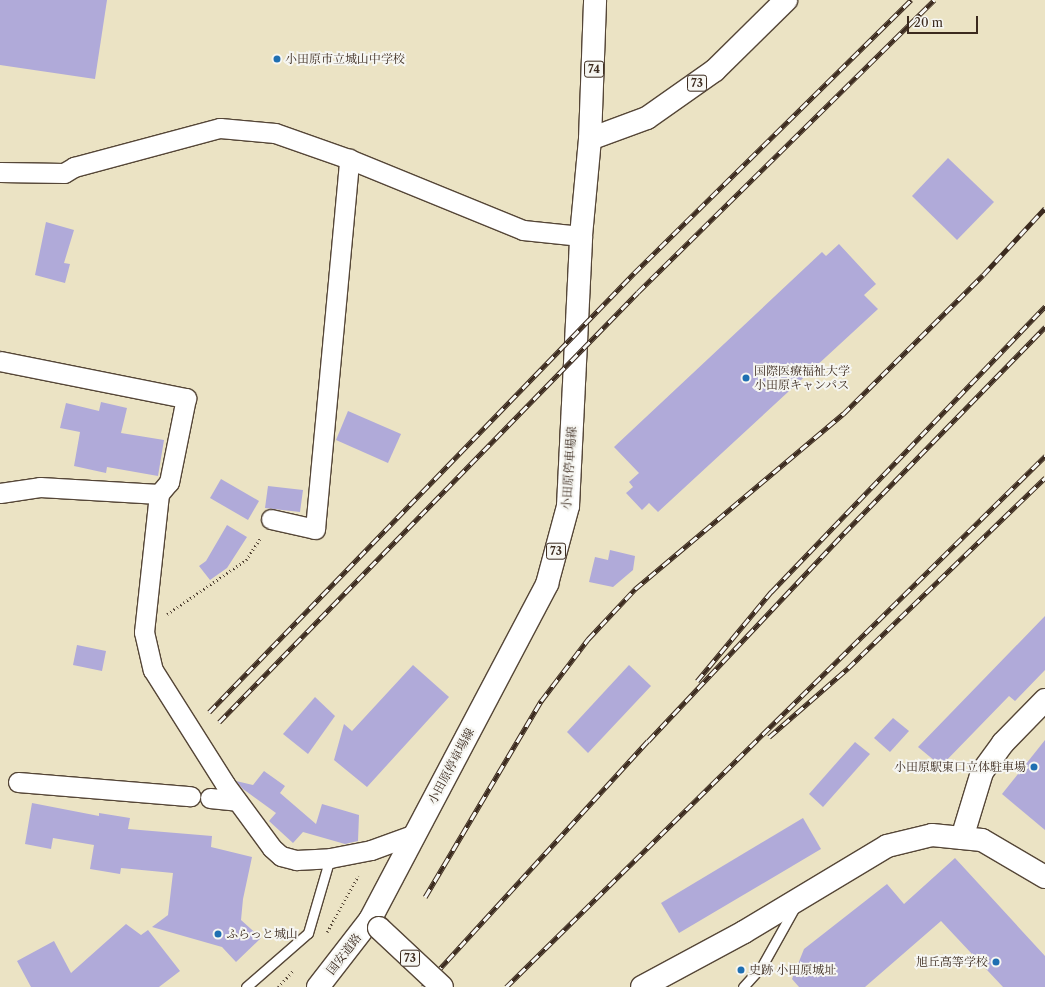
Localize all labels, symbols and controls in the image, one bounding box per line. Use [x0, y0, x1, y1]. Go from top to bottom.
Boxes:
scale bar [909, 8, 980, 34]
text: 20 m [914, 15, 943, 30]
place label: 小田原市立城山中学校 [285, 52, 405, 66]
marker: 小田原市立城山中学校 [272, 54, 282, 64]
road number: 74 [584, 60, 604, 78]
road number: 73 [687, 74, 707, 92]
place label: 国際医療福祉大学 小田原キャンパス [754, 364, 850, 392]
marker: 国際医療福祉大学 小田原キャンパス [741, 373, 751, 383]
street label: 小田原停車場線 [559, 426, 579, 510]
road number: 73 [546, 542, 566, 560]
street label: 小田原停車場線 [425, 726, 477, 806]
place label: 小田原駅東口立体駐車場 [894, 760, 1026, 774]
marker: 小田原駅東口立体駐車場 [1029, 762, 1039, 772]
place label: ふらっと城山 [226, 927, 298, 941]
marker: ふらっと城山 [213, 929, 223, 939]
street label: 国安道路 [324, 931, 364, 977]
road number: 73 [400, 949, 420, 967]
place label: 旭丘高等学校 [916, 955, 988, 969]
marker: 旭丘高等学校 [991, 957, 1001, 967]
place label: 史跡 小田原城址 [749, 963, 836, 977]
marker: 史跡 小田原城址 [736, 965, 746, 975]

